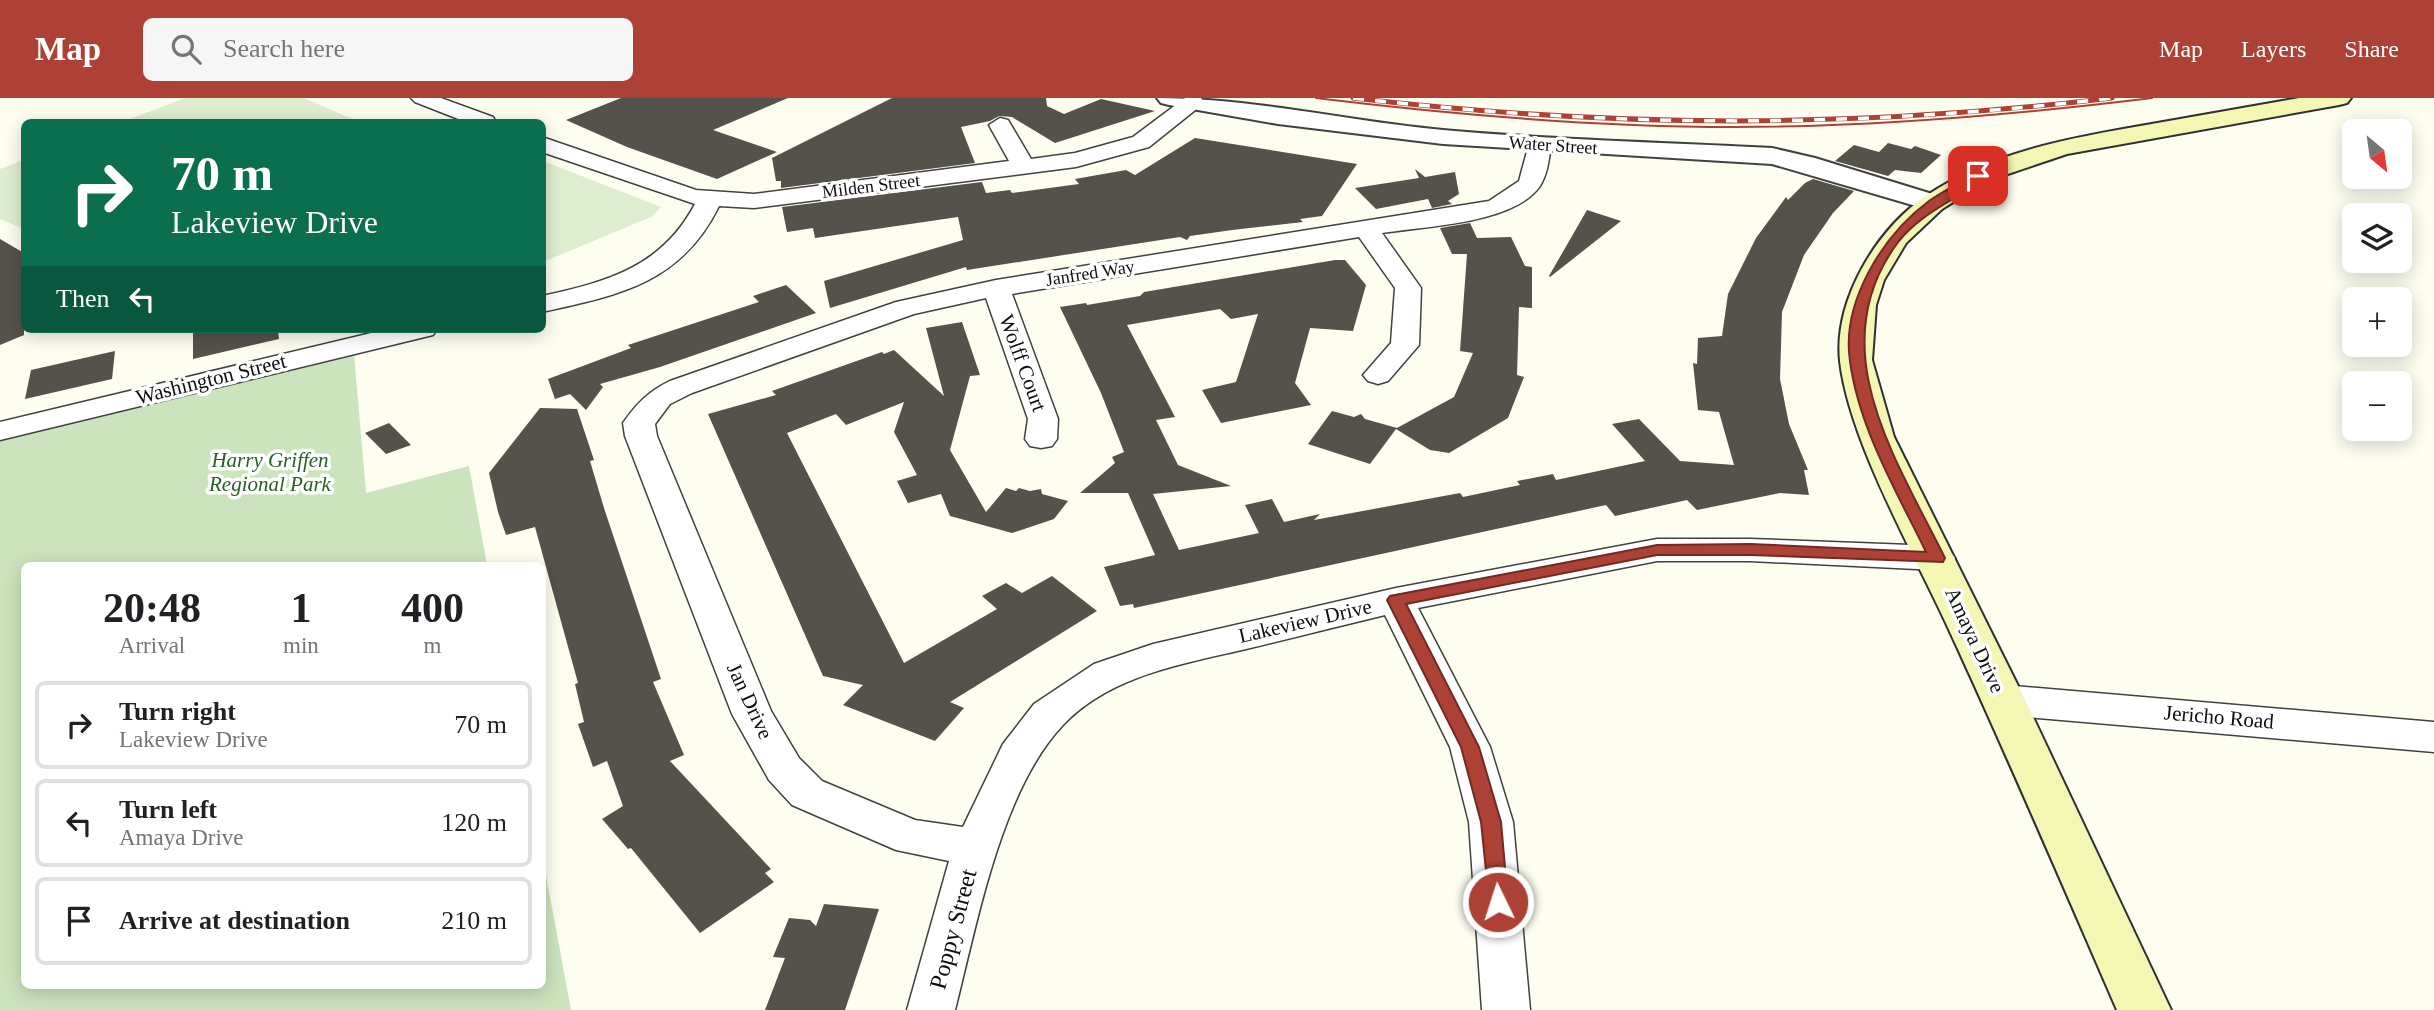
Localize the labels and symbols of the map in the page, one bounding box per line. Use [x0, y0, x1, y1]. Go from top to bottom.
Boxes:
north arrow [2342, 119, 2412, 189]
street label: Water Street [1508, 132, 1598, 158]
pin [1948, 146, 2008, 206]
street label: Milden Street [821, 170, 921, 202]
street label: Janfred Way [1044, 256, 1136, 290]
street label: Wolff Court [994, 311, 1052, 415]
street label: Washington Street [133, 349, 289, 409]
park label: Harry Griffen Regional Park [208, 448, 332, 496]
street label: Amaya Drive [1940, 583, 2010, 697]
street label: Lakeview Drive [1236, 594, 1374, 648]
street label: Jan Drive [722, 659, 778, 743]
street label: Jericho Road [2163, 700, 2275, 734]
position arrow [1461, 865, 1535, 939]
street label: Poppy Street [924, 866, 982, 992]

